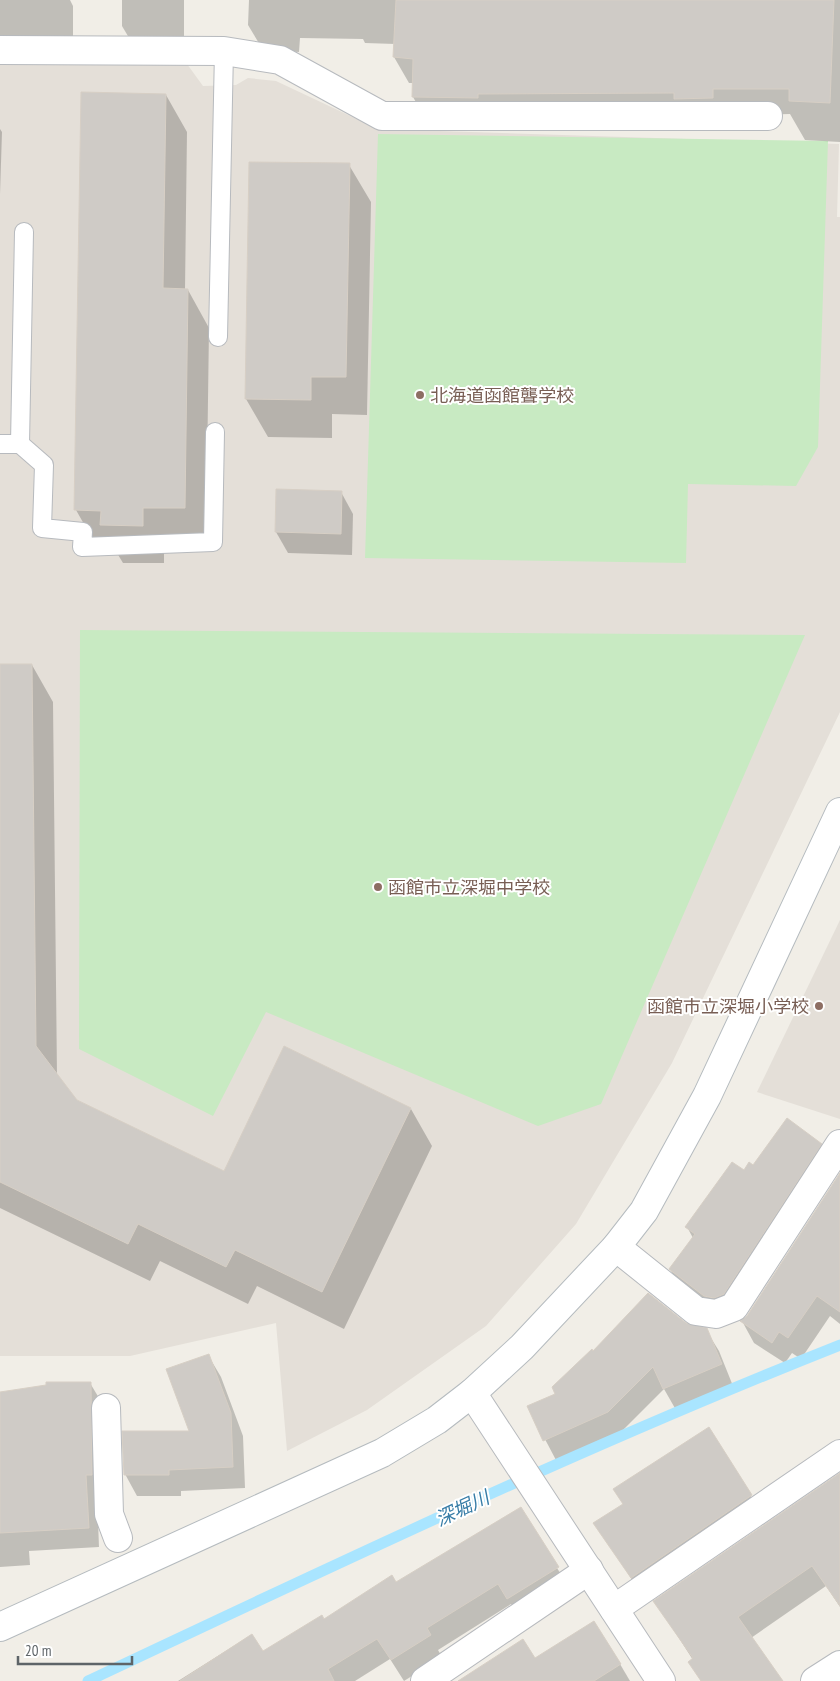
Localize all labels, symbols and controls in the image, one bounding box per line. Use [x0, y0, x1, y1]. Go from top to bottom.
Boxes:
place label: 北海道函館聾学校 [430, 384, 574, 407]
marker: 北海道函館聾学校 [414, 389, 426, 401]
place label: 函館市立深堀中学校 [388, 876, 550, 899]
marker: 函館市立深堀中学校 [372, 881, 384, 893]
place label: 函館市立深堀小学校 [647, 995, 809, 1018]
marker: 函館市立深堀小学校 [813, 1000, 825, 1012]
water label: 深堀川 [431, 1484, 495, 1531]
scale bar [18, 1634, 131, 1666]
text: 20 m [25, 1641, 51, 1660]

